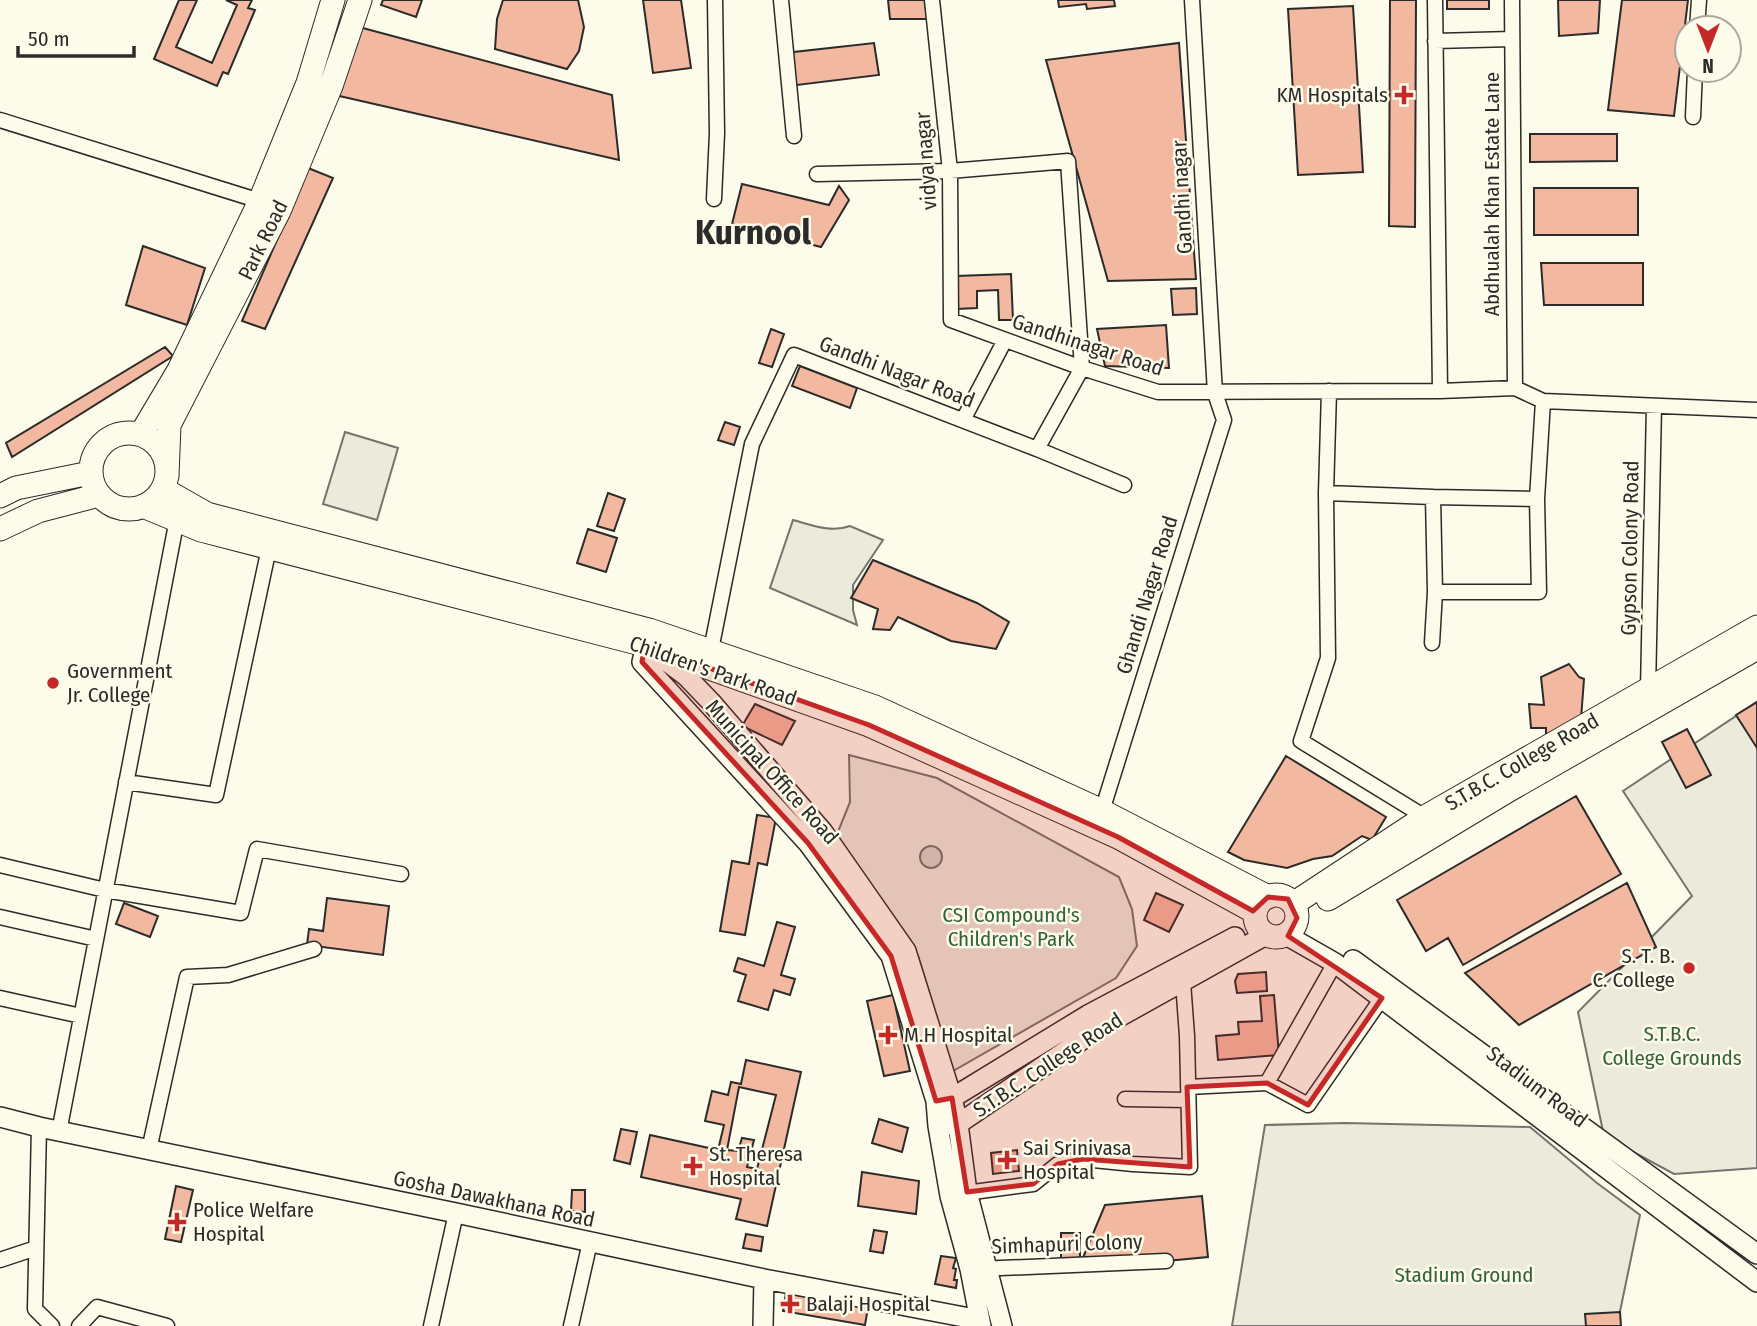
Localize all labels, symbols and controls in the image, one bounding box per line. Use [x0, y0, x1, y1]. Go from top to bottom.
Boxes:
scale bar [18, 14, 133, 58]
north arrow [1673, 14, 1743, 84]
text: 50 m [28, 26, 70, 52]
text: N [1702, 54, 1714, 77]
street label: Abdhualah Khan Estate Lane [1479, 72, 1505, 316]
place label: KM Hospitals [1277, 82, 1388, 108]
marker: KM Hospitals [1394, 85, 1414, 105]
street label: vidya nagar [910, 110, 942, 211]
street label: Gandhi nagar [1166, 139, 1198, 255]
street label: Park Road [233, 196, 293, 284]
district label: Kurnool [695, 211, 812, 253]
street label: Gandhinagar Road [1009, 308, 1167, 382]
street label: Gandhi Nagar Road [816, 330, 978, 414]
street label: Gypson Colony Road [1615, 460, 1645, 636]
street label: Ghandi Nagar Road [1111, 513, 1183, 677]
street label: Children's Park Road [626, 630, 800, 712]
place label: Government Jr. College [67, 658, 173, 708]
marker: Government Jr. College [45, 675, 61, 691]
street label: Municipal Office Road [700, 694, 844, 850]
street label: S.T.B.C. College Road [1441, 707, 1603, 817]
park label: CSI Compound's Children's Park [942, 902, 1080, 952]
place label: S. T. B. C. College [1592, 943, 1675, 993]
marker: S. T. B. C. College [1681, 960, 1697, 976]
street label: S.T.B.C. College Road [968, 1007, 1128, 1123]
park label: S.T.B.C. College Grounds [1602, 1021, 1742, 1071]
place label: M.H Hospital [904, 1022, 1013, 1048]
marker: M.H Hospital [878, 1025, 898, 1045]
street label: Stadium Road [1481, 1041, 1593, 1133]
place label: Sai Srinivasa Hospital [1023, 1135, 1132, 1185]
place label: St. Theresa Hospital [709, 1141, 803, 1191]
marker: Sai Srinivasa Hospital [997, 1150, 1017, 1170]
marker: St. Theresa Hospital [683, 1156, 703, 1176]
street label: Gosha Dawakhana Road [391, 1165, 597, 1233]
place label: Police Welfare Hospital [193, 1197, 314, 1247]
marker: Police Welfare Hospital [167, 1212, 187, 1232]
street label: Simhapuri Colony [991, 1228, 1144, 1260]
park label: Stadium Ground [1394, 1262, 1534, 1288]
place label: Balaji Hospital [806, 1291, 931, 1317]
marker: Balaji Hospital [780, 1294, 800, 1314]

